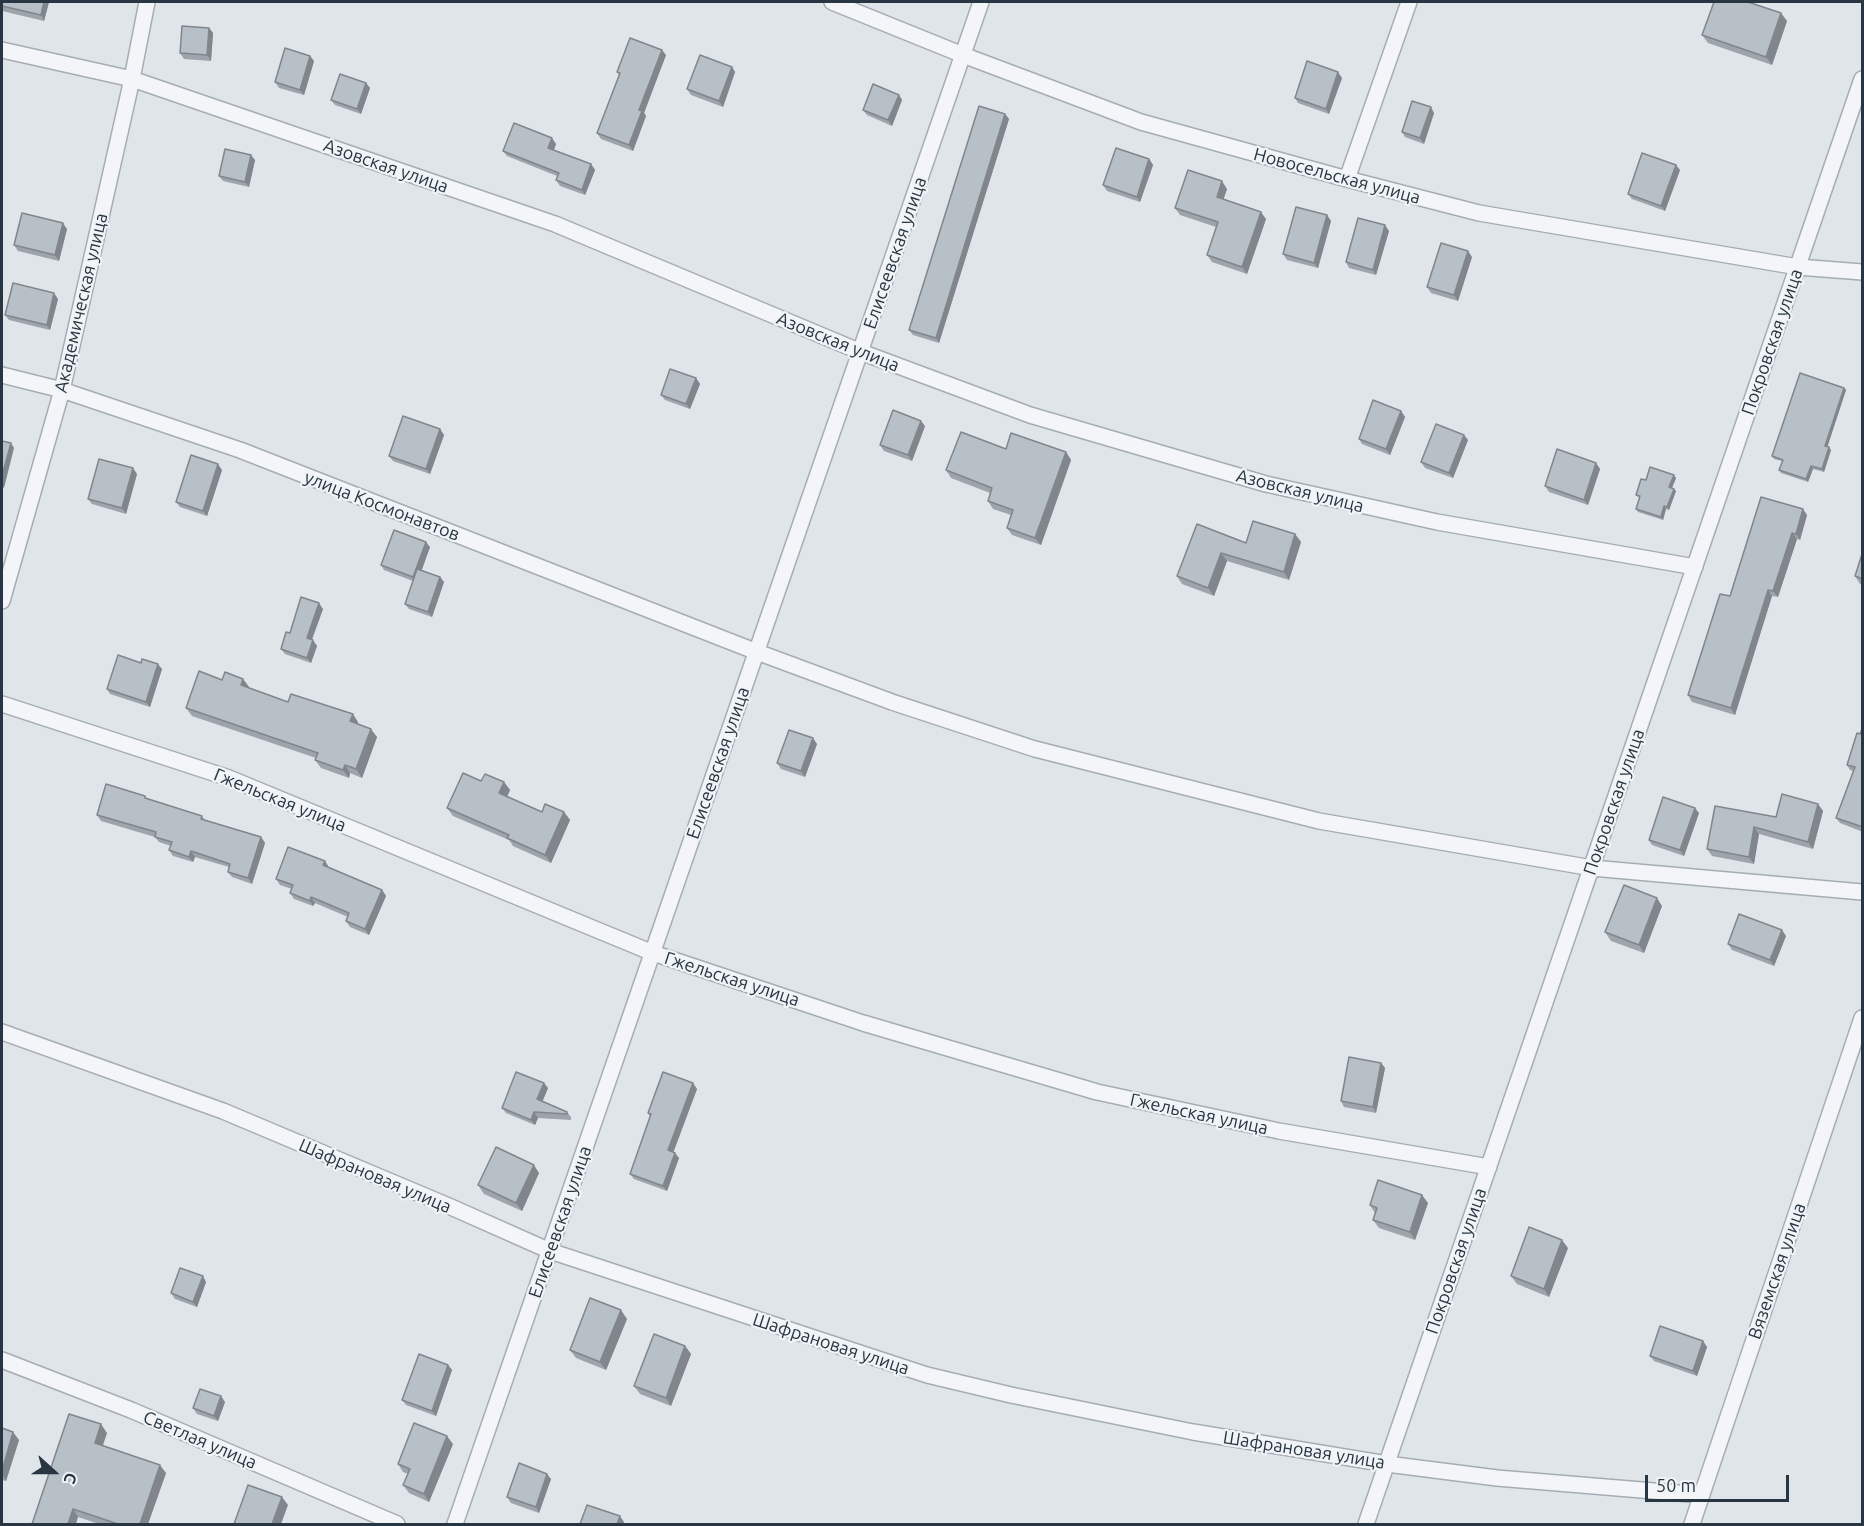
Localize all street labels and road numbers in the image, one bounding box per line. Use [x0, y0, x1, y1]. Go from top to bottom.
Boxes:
street label: Азовская улица [321, 135, 451, 197]
street label: Новосельская улица [1251, 143, 1423, 209]
street label: Елисеевская улица [859, 174, 931, 332]
street label: Академическая улица [50, 211, 112, 395]
street label: Покровская улица [1737, 266, 1807, 418]
street label: Азовская улица [773, 307, 903, 377]
street label: Азовская улица [1234, 465, 1366, 517]
street label: улица Космонавтов [301, 466, 463, 546]
street label: Елисеевская улица [682, 684, 754, 842]
street label: Покровская улица [1579, 726, 1649, 878]
street label: Гжельская улица [211, 764, 349, 836]
street label: Гжельская улица [662, 947, 802, 1011]
street label: Гжельская улица [1128, 1089, 1270, 1139]
street label: Шафрановая улица [296, 1134, 454, 1218]
street label: Елисеевская улица [524, 1143, 596, 1301]
street label: Покровская улица [1421, 1185, 1491, 1337]
street label: Вяземская улица [1744, 1200, 1810, 1342]
street label: Шафрановая улица [750, 1308, 912, 1380]
street label: Светлая улица [140, 1406, 260, 1474]
street label: Шафрановая улица [1222, 1427, 1386, 1473]

